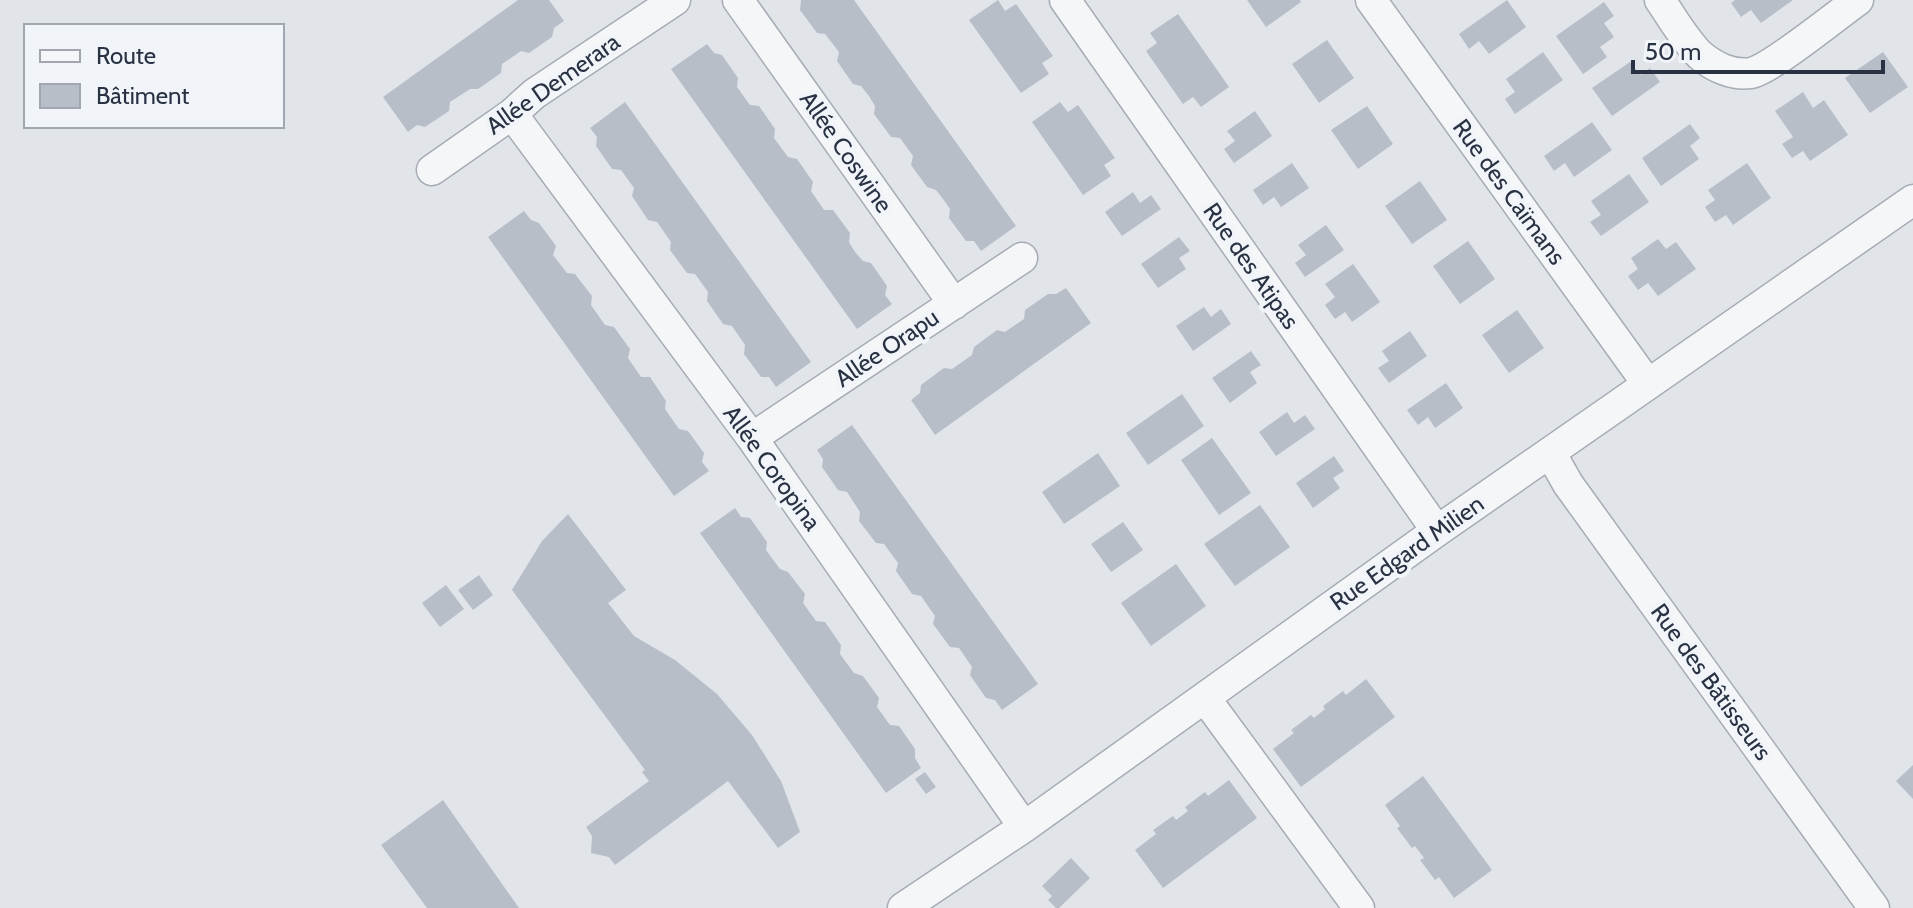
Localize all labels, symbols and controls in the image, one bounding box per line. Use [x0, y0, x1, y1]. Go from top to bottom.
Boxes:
legend [24, 24, 284, 128]
scale bar [1633, 24, 1883, 74]
street label: Allée Demerara [480, 27, 626, 140]
text: 50 m [1645, 37, 1701, 66]
text: Route [96, 41, 156, 70]
text: Bâtiment [96, 81, 189, 110]
street label: Allée Coswine [794, 85, 899, 218]
street label: Rue des Caïmans [1447, 113, 1572, 270]
street label: Rue des Atipas [1197, 197, 1306, 335]
street label: Allée Orapu [829, 302, 944, 393]
street label: Allée Coropina [717, 400, 828, 536]
street label: Rue Edgard Milien [1324, 489, 1489, 616]
street label: Rue des Bâtisseurs [1645, 598, 1778, 766]

